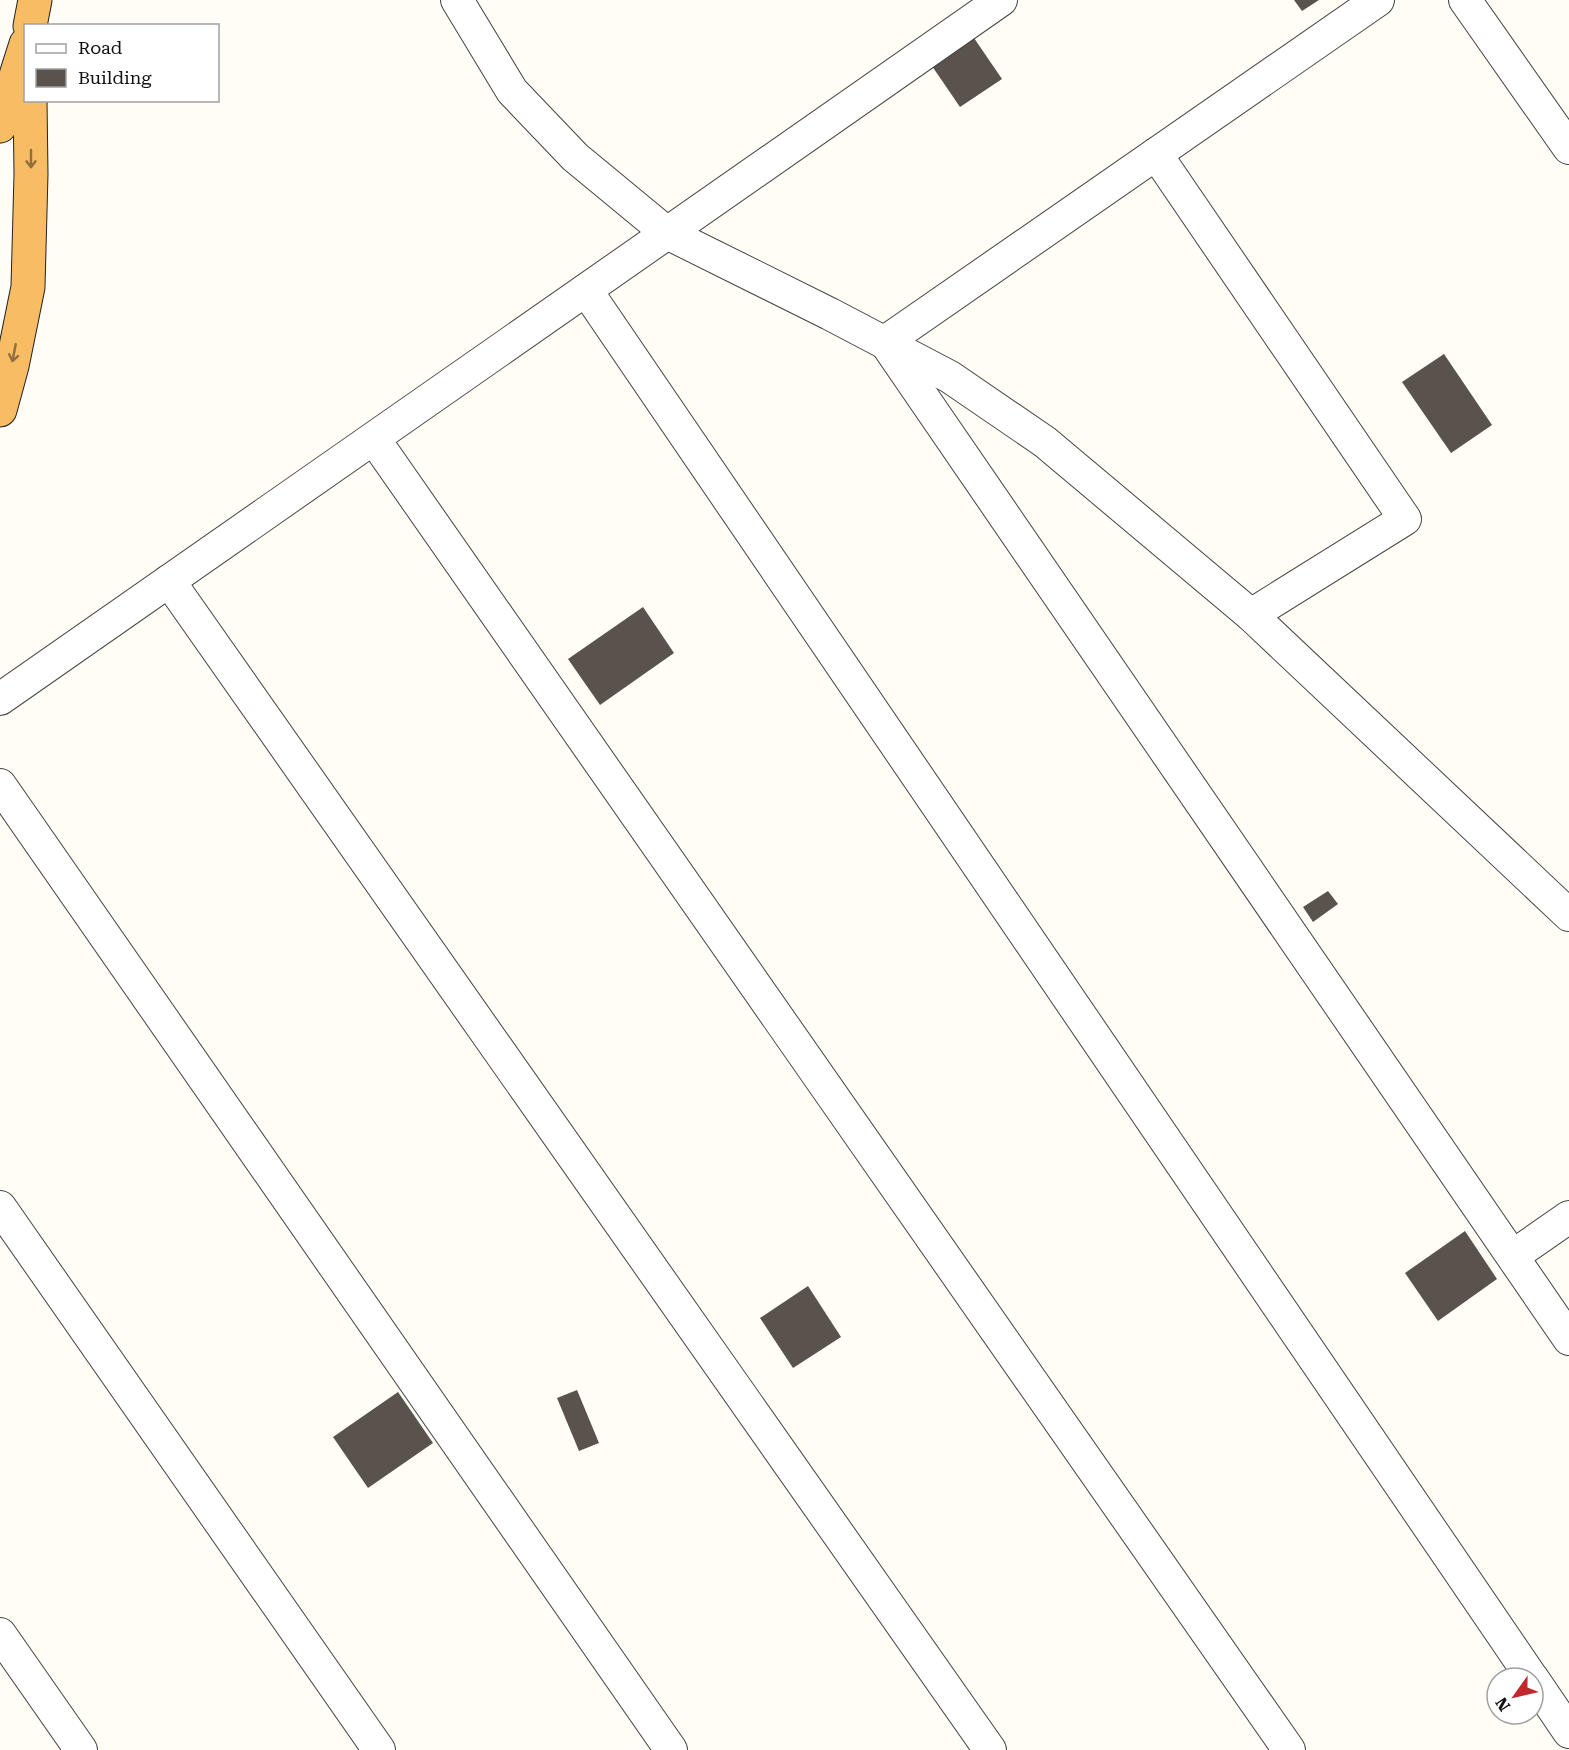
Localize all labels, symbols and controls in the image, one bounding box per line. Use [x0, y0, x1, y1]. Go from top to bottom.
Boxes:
legend [24, 24, 219, 102]
text: Road [78, 37, 123, 58]
text: Building [78, 67, 152, 88]
one-way arrow [25, 148, 37, 168]
one-way arrow [8, 343, 20, 362]
north arrow [1485, 1666, 1545, 1726]
text: N [1492, 1694, 1514, 1715]

